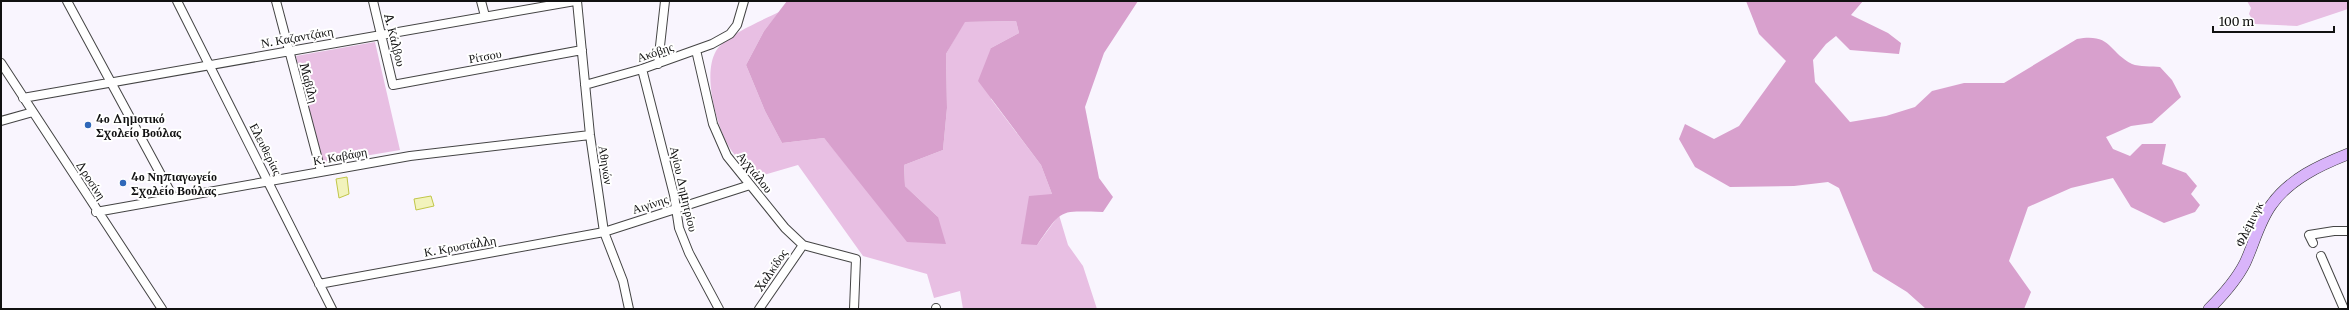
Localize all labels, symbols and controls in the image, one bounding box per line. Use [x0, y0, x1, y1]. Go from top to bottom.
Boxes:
scale bar [2213, 8, 2334, 34]
street label: A. Κάλβου [381, 11, 409, 68]
text: 100 m [2219, 14, 2254, 29]
street label: Ν. Καζαντζάκη [260, 23, 334, 51]
street label: Ακόβης [635, 39, 675, 65]
street label: Ρίτσου [467, 46, 503, 66]
street label: Μαβίλη [296, 61, 322, 105]
place label: 4ο Δημοτικό Σχολείο Βούλας [96, 111, 182, 140]
marker: 4ο Δημοτικό Σχολείο Βούλας [83, 120, 93, 130]
street label: Ελευθερίας [247, 120, 286, 178]
street label: Κ. Καβάφη [312, 144, 368, 168]
street label: Αθηνών [596, 144, 617, 186]
street label: Αγίου Δημητρίου [667, 145, 701, 233]
street label: Αγχιάλου [734, 148, 776, 196]
street label: Δροσίνη [73, 158, 109, 202]
place label: 4ο Νηπιαγωγείο Σχολείο Βούλας [131, 169, 217, 198]
marker: 4ο Νηπιαγωγείο Σχολείο Βούλας [118, 178, 128, 188]
street label: Αιγίνης [630, 191, 670, 217]
street label: Φλέμινγκ [2232, 199, 2266, 249]
street label: Κ. Κρυστάλλη [423, 232, 497, 260]
street label: Χαλκίδος [751, 246, 791, 294]

